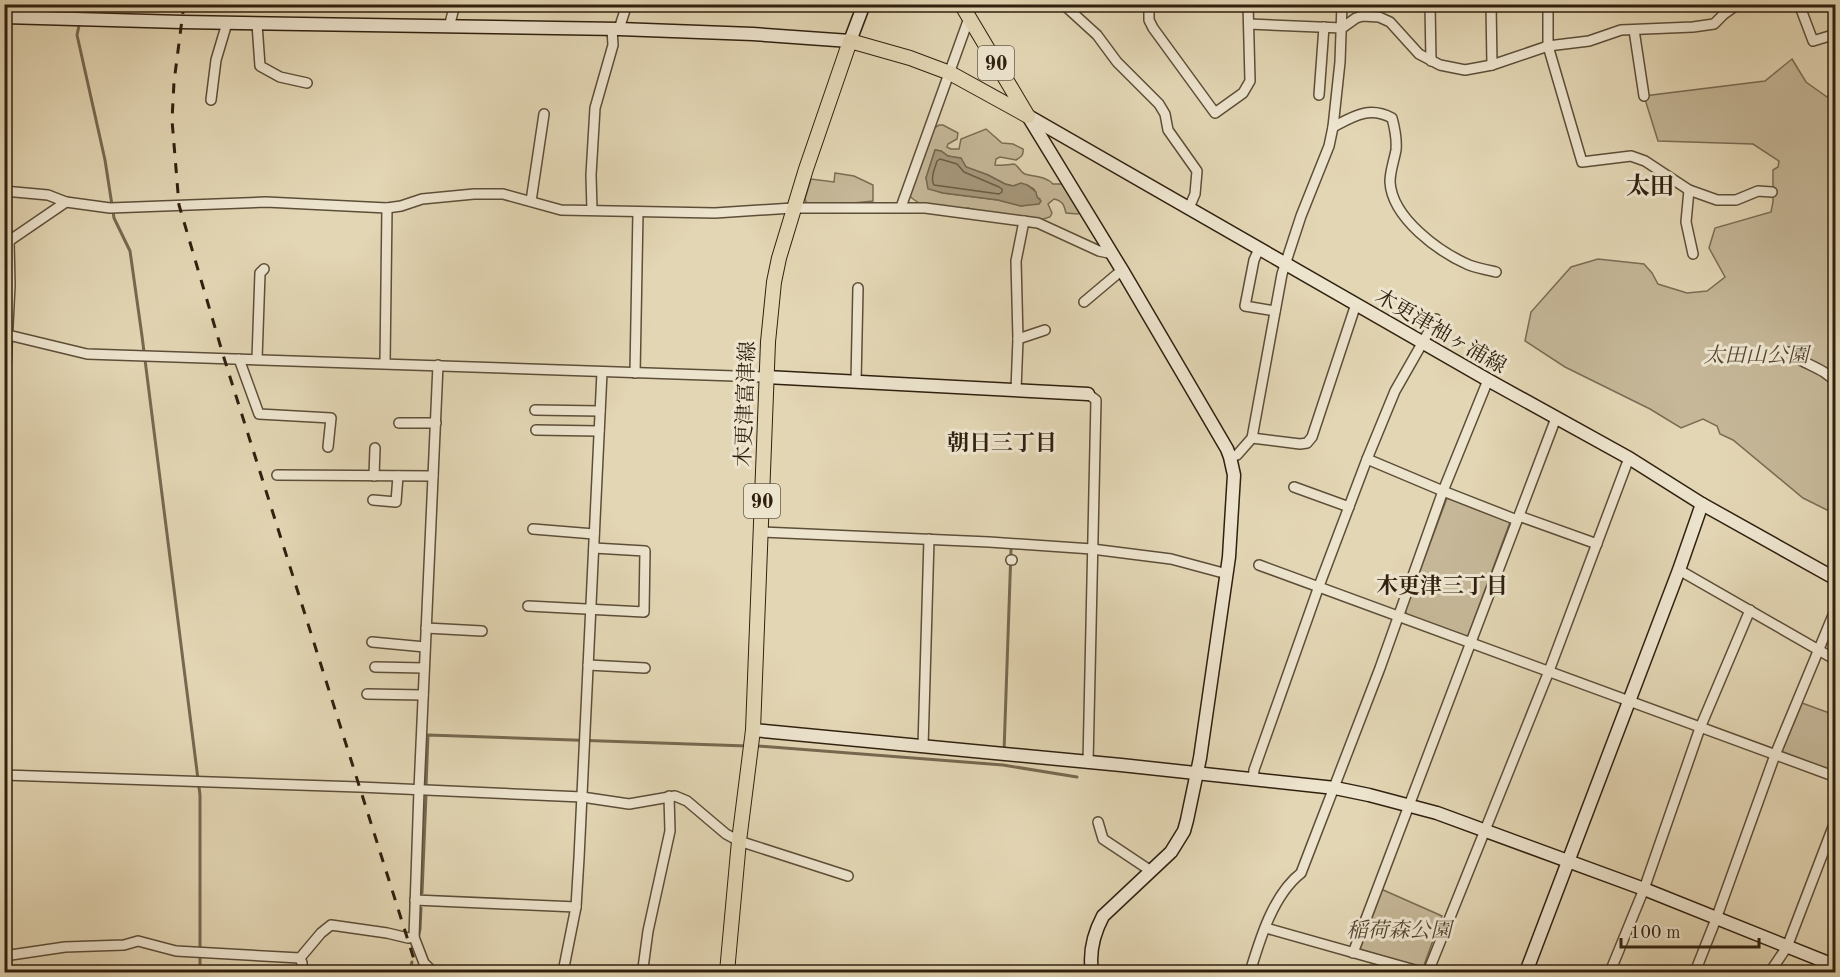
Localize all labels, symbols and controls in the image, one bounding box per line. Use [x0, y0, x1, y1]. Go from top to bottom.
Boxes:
road number: 90 [978, 46, 1014, 80]
district label: 太田 [1626, 173, 1674, 200]
street label: 木更津袖ヶ浦線 [1371, 285, 1510, 378]
street label: 木更津富津線 [732, 341, 759, 467]
park label: 太田山公園 [1704, 344, 1811, 367]
district label: 朝日三丁目 [947, 431, 1057, 455]
road number: 90 [744, 484, 780, 518]
district label: 木更津三丁目 [1376, 574, 1508, 598]
scale bar [1621, 911, 1759, 949]
park label: 稲荷森公園 [1347, 919, 1454, 942]
text: 100 m [1630, 924, 1681, 942]

